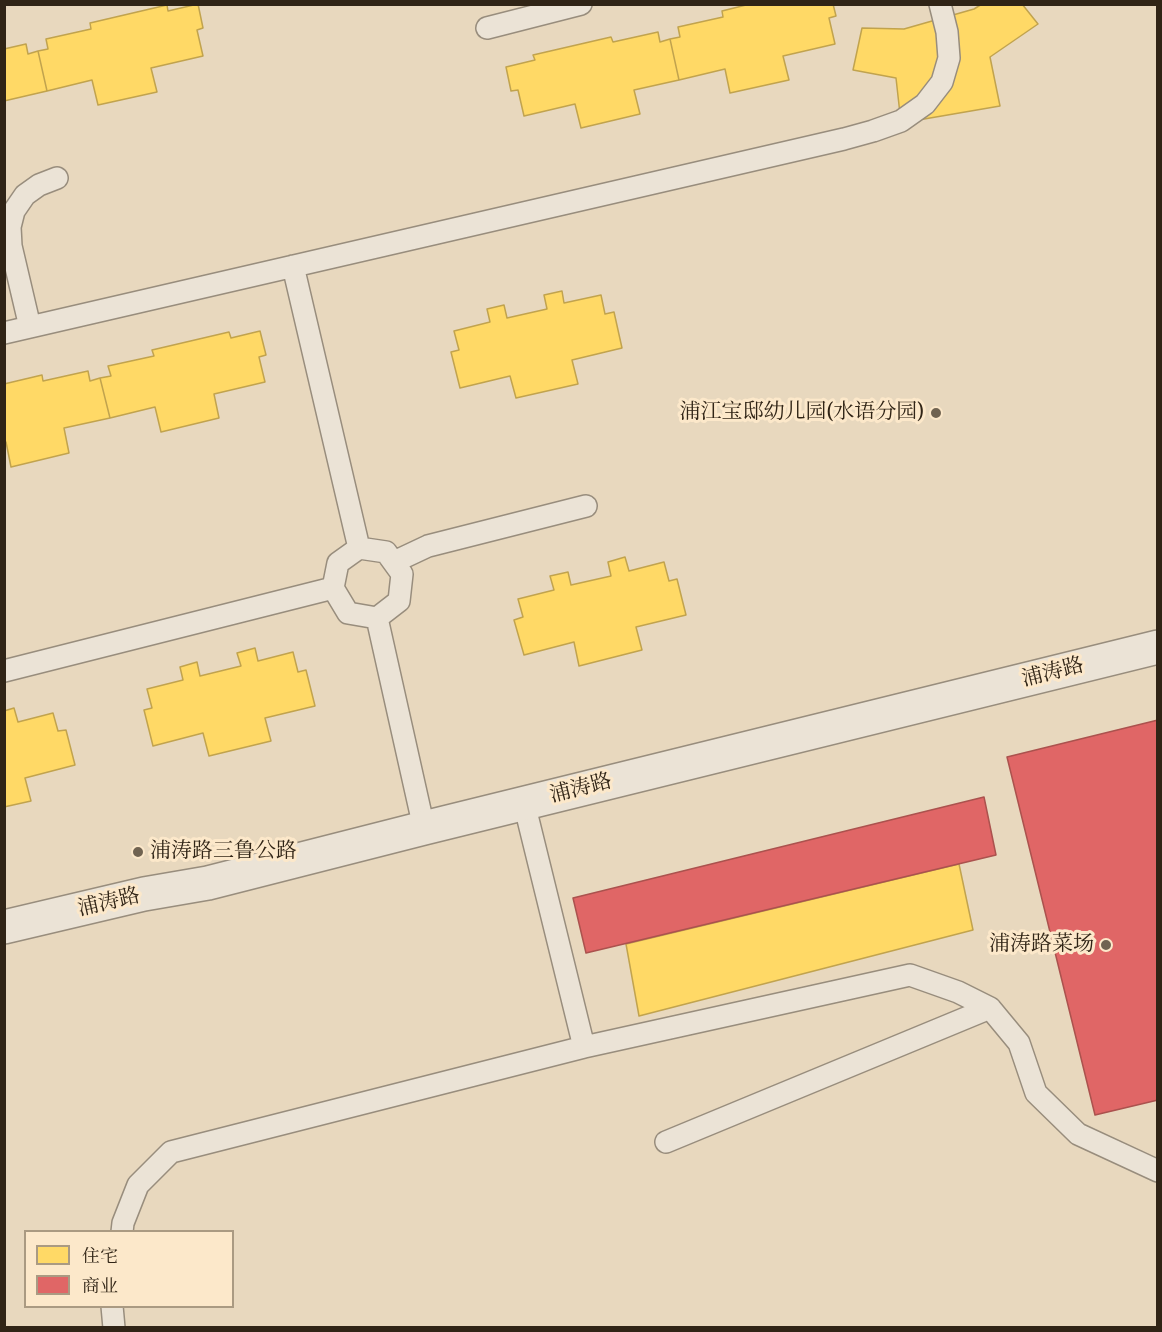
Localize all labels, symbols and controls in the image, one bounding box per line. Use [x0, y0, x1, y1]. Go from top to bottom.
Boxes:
place label: 浦江宝邸幼儿园(水语分园) [679, 400, 924, 426]
marker: 浦江宝邸幼儿园(水语分园) [929, 406, 943, 420]
street label: 浦涛路 [1019, 653, 1087, 693]
street label: 浦涛路 [547, 769, 615, 809]
place label: 浦涛路三鲁公路 [150, 839, 297, 865]
marker: 浦涛路三鲁公路 [131, 845, 145, 859]
street label: 浦涛路 [75, 884, 143, 922]
place label: 浦涛路菜场 [989, 932, 1094, 958]
marker: 浦涛路菜场 [1099, 938, 1113, 952]
legend [24, 1230, 234, 1308]
text: 住宅 [82, 1242, 118, 1269]
text: 商业 [82, 1272, 118, 1299]

